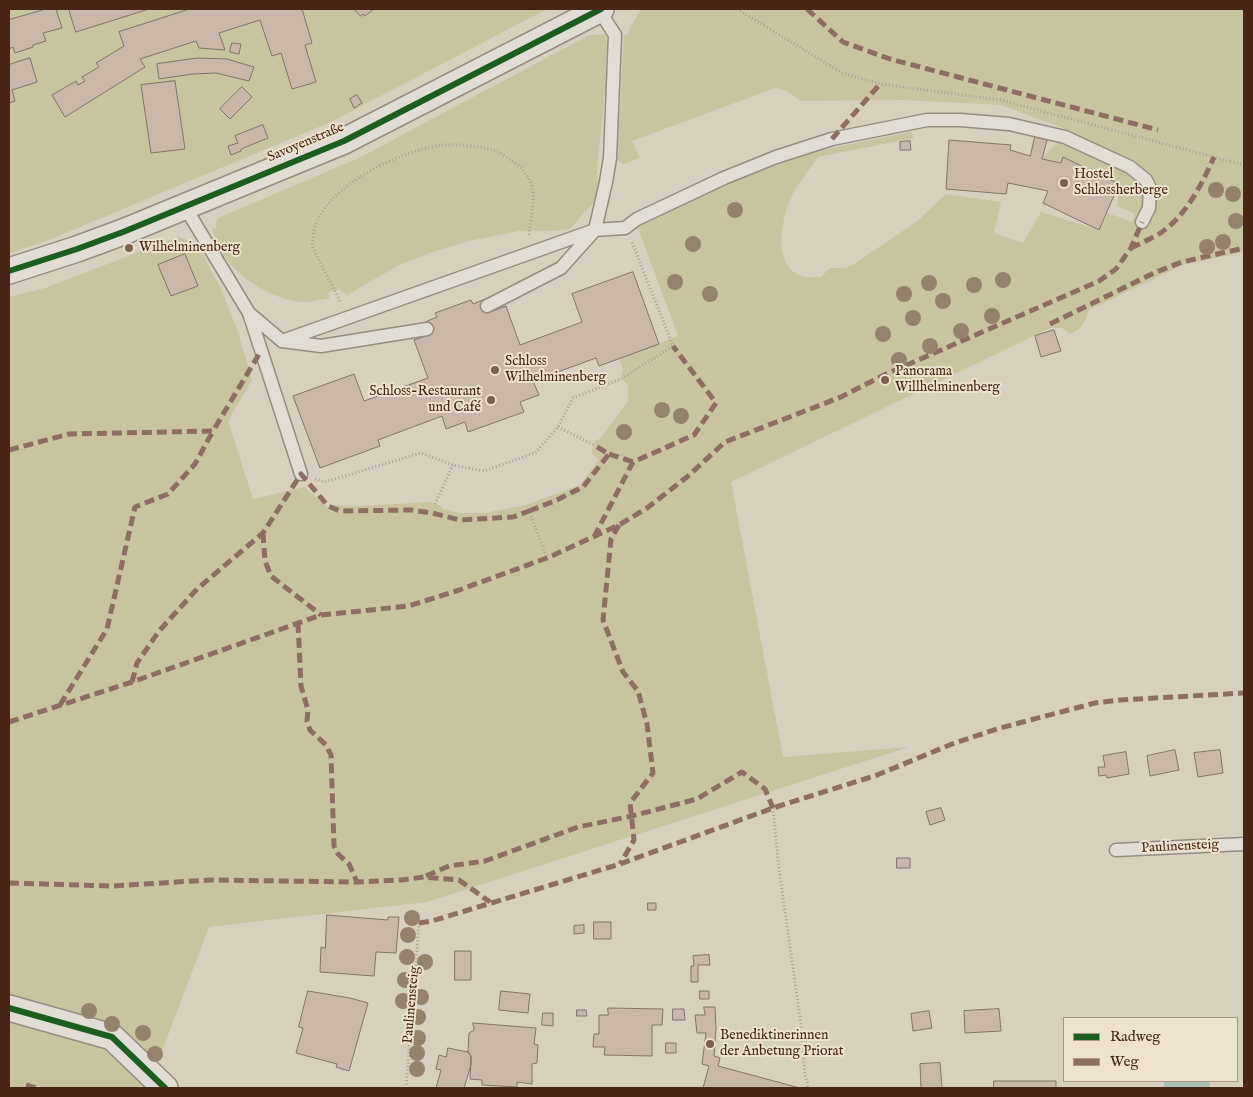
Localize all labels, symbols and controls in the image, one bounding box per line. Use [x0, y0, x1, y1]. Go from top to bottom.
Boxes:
street label: Savoyenstraße [265, 119, 347, 167]
place label: Hostel Schlossherberge [1074, 167, 1168, 200]
marker: Hostel Schlossherberge [1058, 177, 1070, 189]
place label: Wilhelminenberg [139, 240, 240, 256]
marker: Wilhelminenberg [123, 242, 135, 254]
place label: Schloss Wilhelminenberg [505, 354, 606, 387]
marker: Schloss Wilhelminenberg [489, 364, 501, 376]
place label: Panorama Willhelminenberg [895, 364, 1000, 397]
marker: Panorama Willhelminenberg [879, 374, 891, 386]
place label: Schloss-Restaurant und Café [369, 384, 481, 417]
marker: Schloss-Restaurant und Café [485, 394, 497, 406]
street label: Paulinensteig [1141, 837, 1219, 857]
street label: Paulinensteig [400, 966, 424, 1044]
legend [1063, 1017, 1238, 1082]
text: Radweg [1110, 1027, 1161, 1046]
place label: Benediktinerinnen der Anbetung Priorat [720, 1028, 843, 1060]
marker: Benediktinerinnen der Anbetung Priorat [704, 1038, 716, 1050]
text: Weg [1110, 1052, 1139, 1071]

